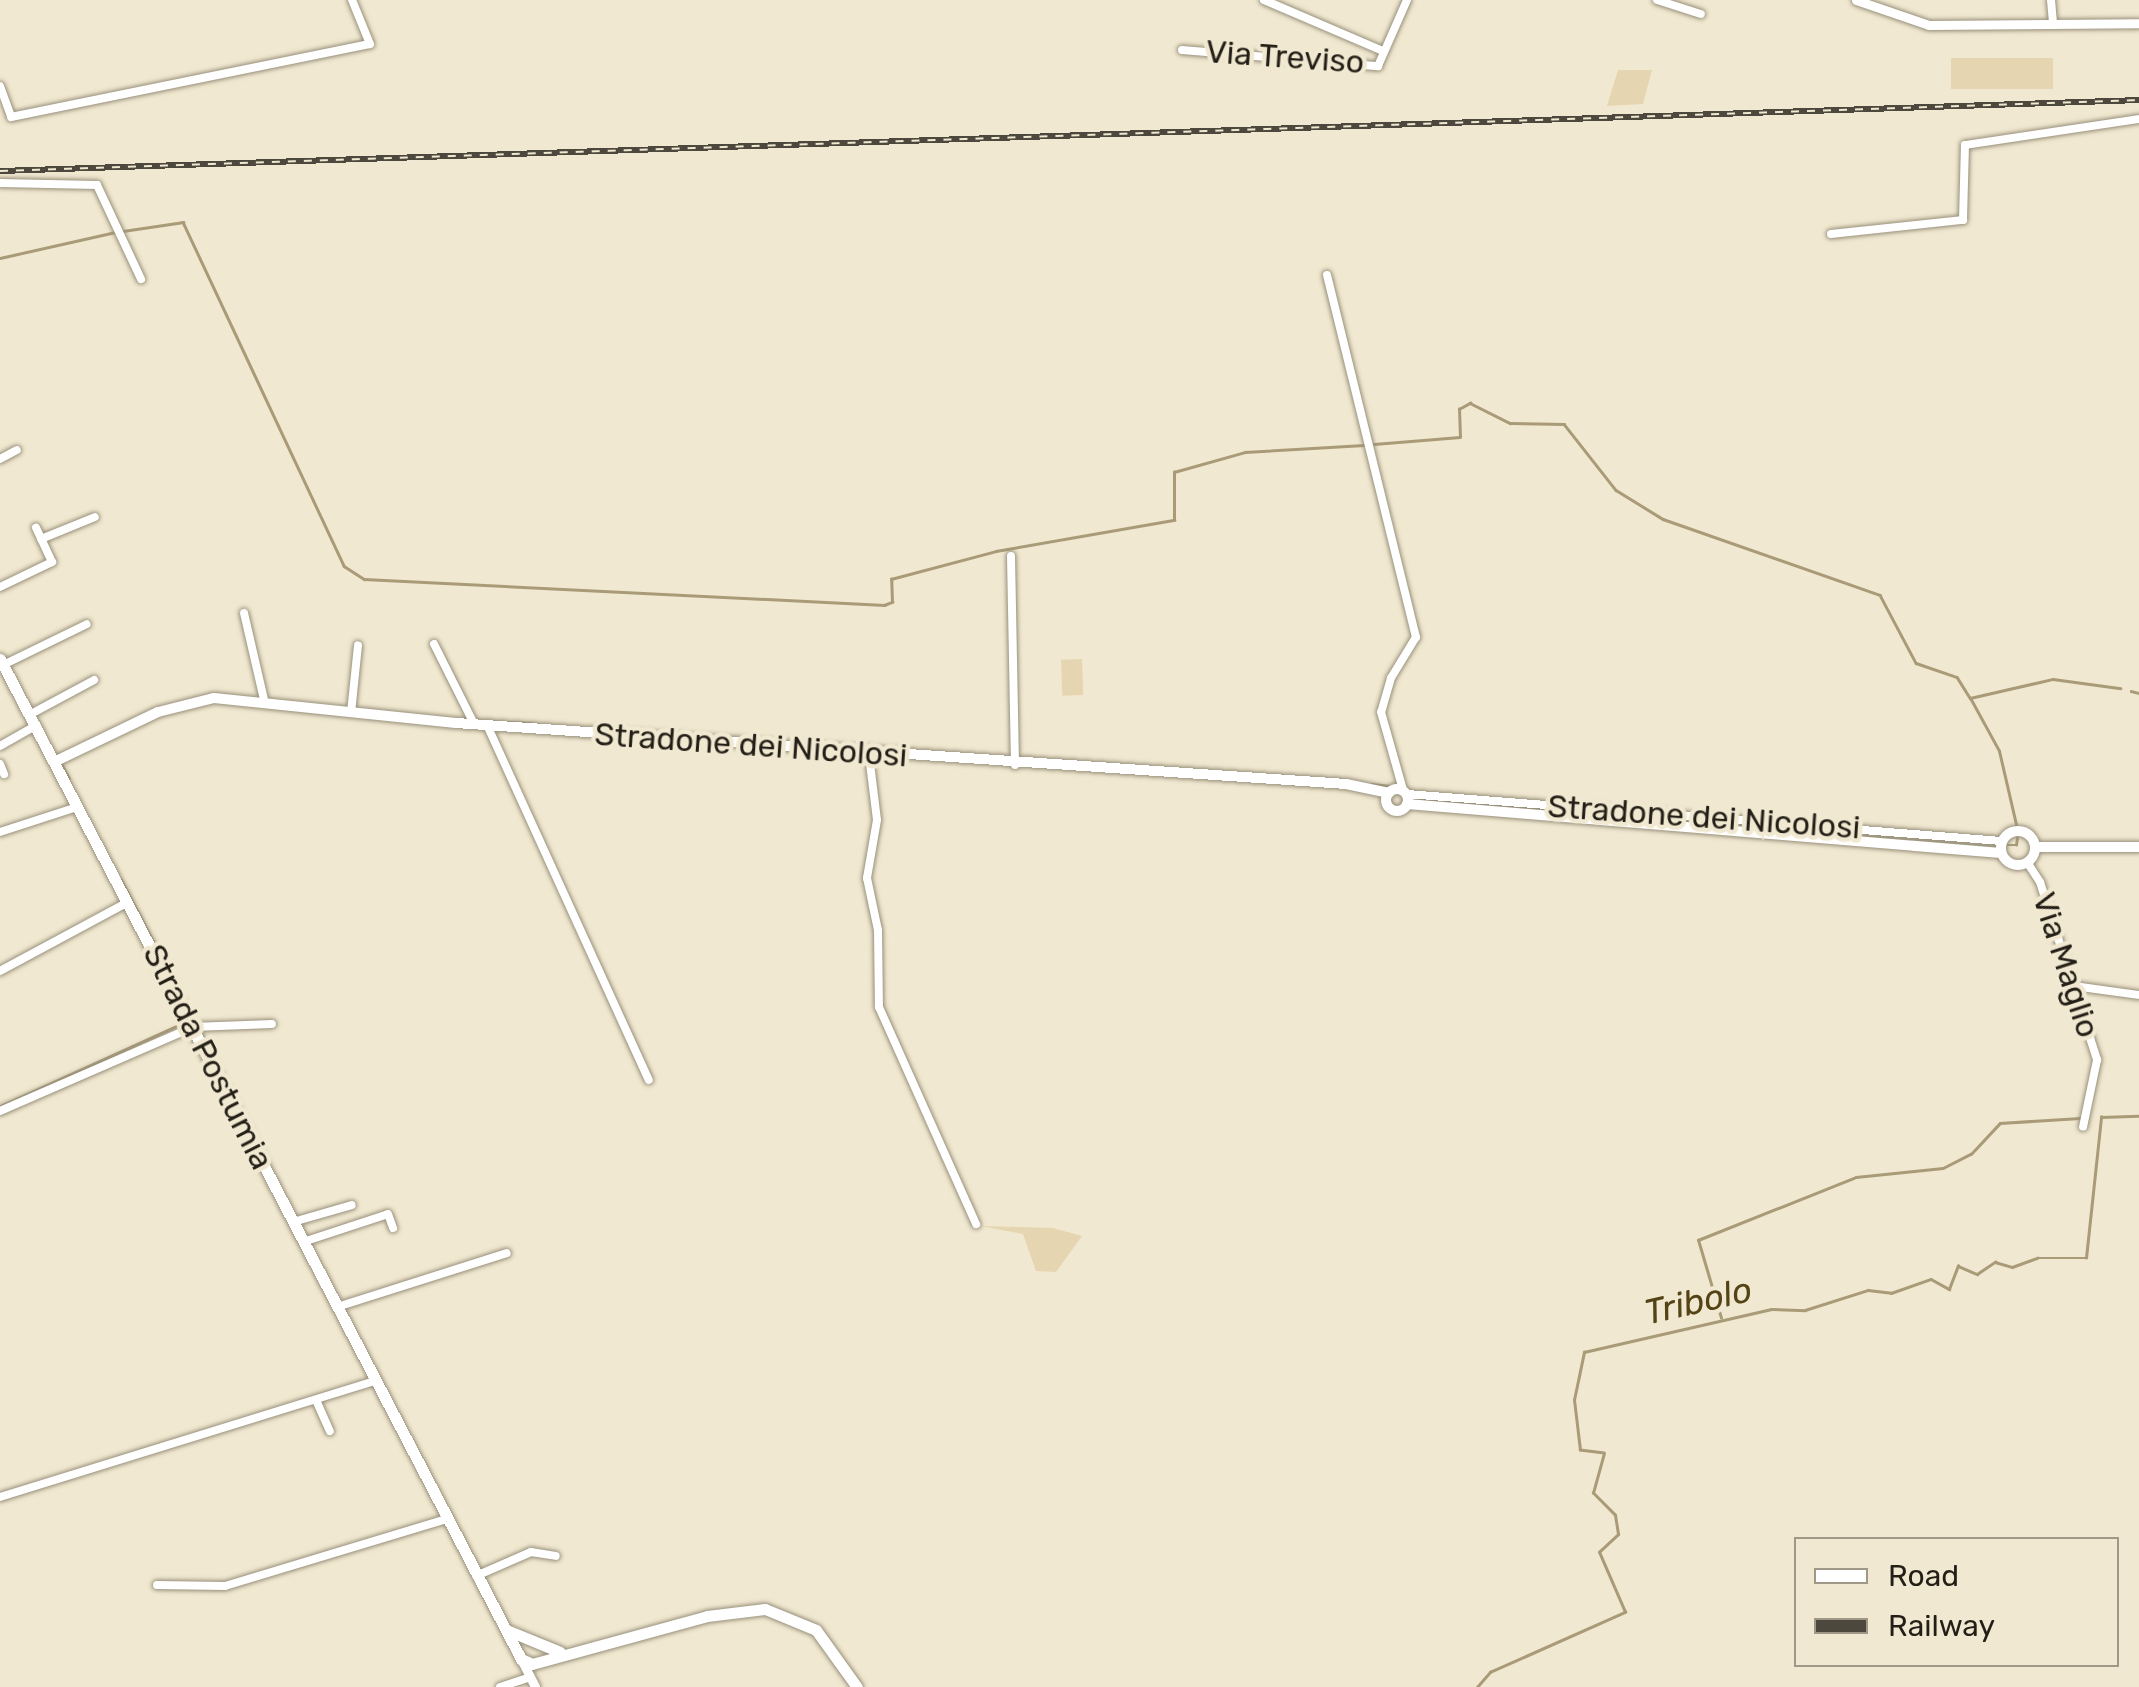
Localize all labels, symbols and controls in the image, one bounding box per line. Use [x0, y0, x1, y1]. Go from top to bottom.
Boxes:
street label: Via Treviso [1204, 32, 1366, 82]
street label: Stradone dei Nicolosi [593, 715, 909, 775]
street label: Stradone dei Nicolosi [1546, 787, 1862, 847]
street label: Via Maglio [2025, 888, 2107, 1042]
street label: Strada Postumia [135, 938, 281, 1176]
water label: Tribolo [1640, 1268, 1756, 1334]
legend [1794, 1537, 2119, 1667]
text: Road [1888, 1558, 1959, 1594]
text: Railway [1888, 1608, 1995, 1644]

